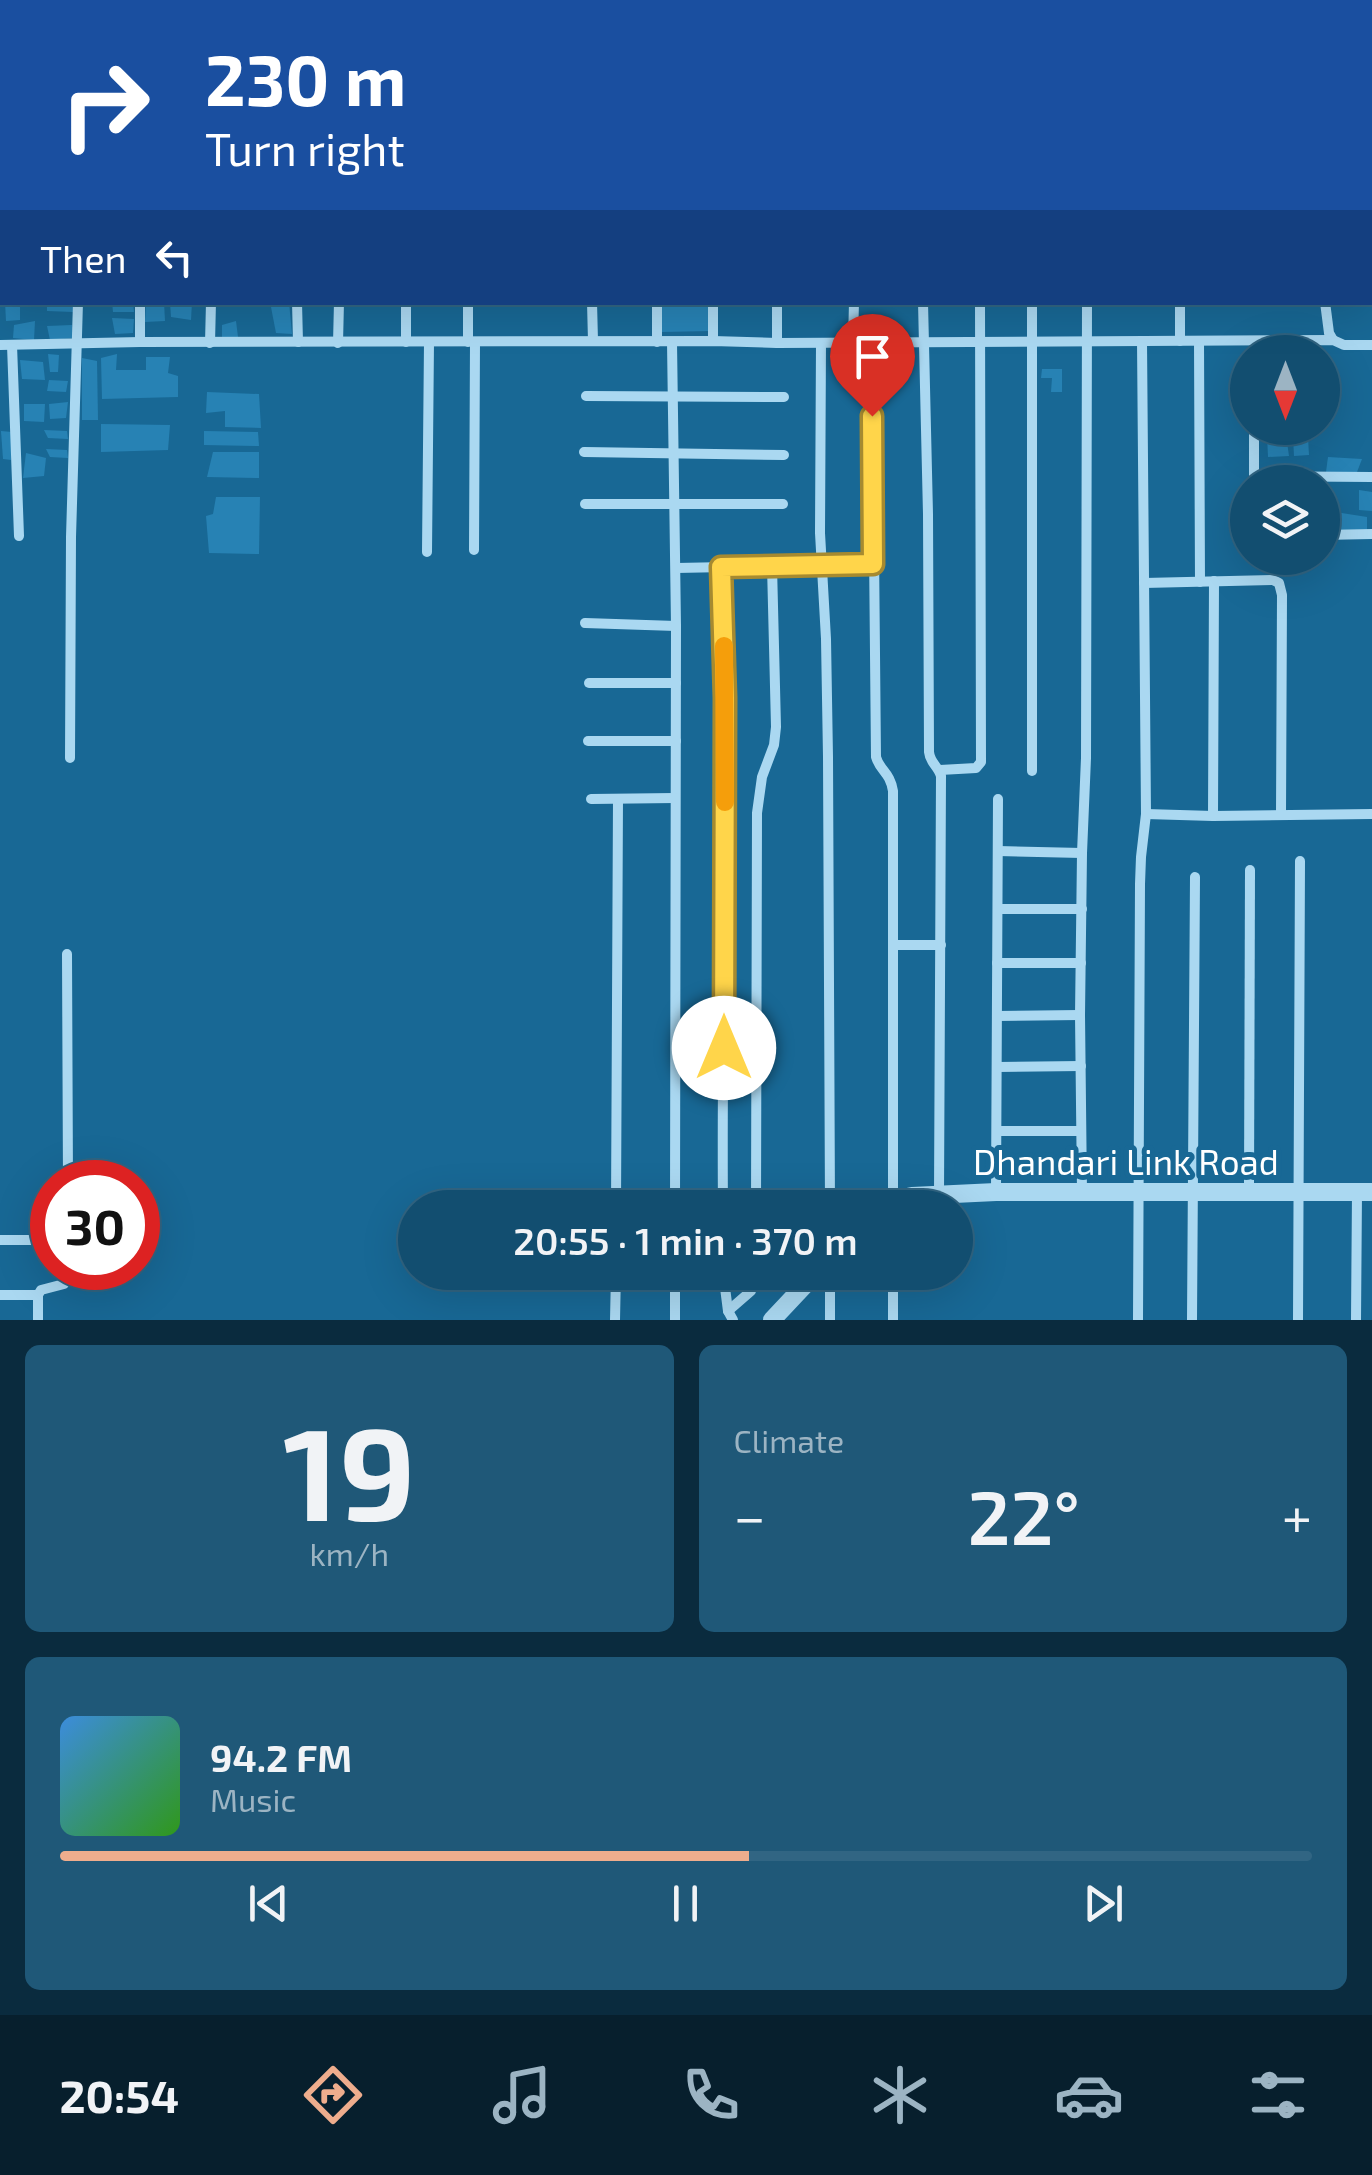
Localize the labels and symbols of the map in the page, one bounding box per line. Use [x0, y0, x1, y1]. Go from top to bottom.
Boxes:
pin [830, 314, 915, 417]
north arrow [1230, 335, 1340, 445]
position arrow [672, 996, 776, 1100]
street label: Dhandari Link Road [973, 1140, 1279, 1182]
speed limit sign: 30 [30, 1160, 160, 1290]

